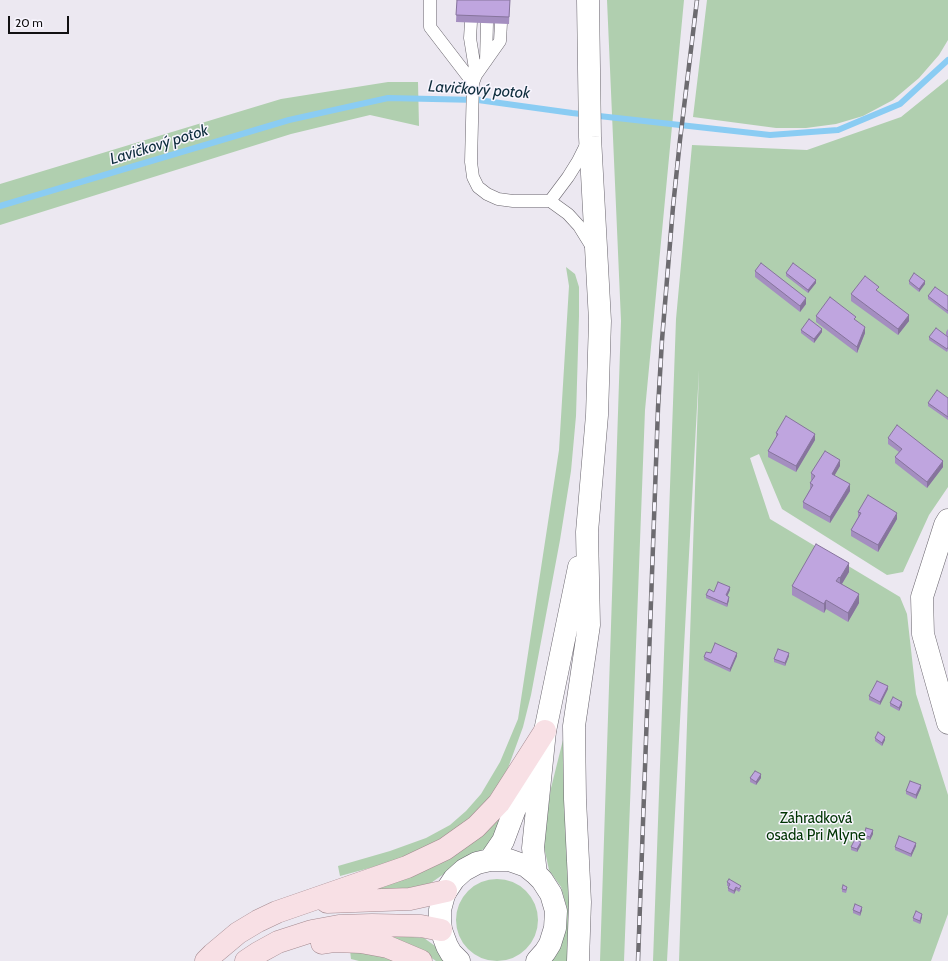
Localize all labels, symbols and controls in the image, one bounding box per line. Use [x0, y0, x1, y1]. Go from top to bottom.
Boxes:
scale bar [10, 8, 71, 34]
text: 20 m [15, 15, 43, 30]
water label: Lavičkový potok [428, 77, 530, 103]
water label: Lavičkový potok [107, 121, 211, 169]
park label: Záhradková osada Pri Mlyne [766, 810, 866, 845]

